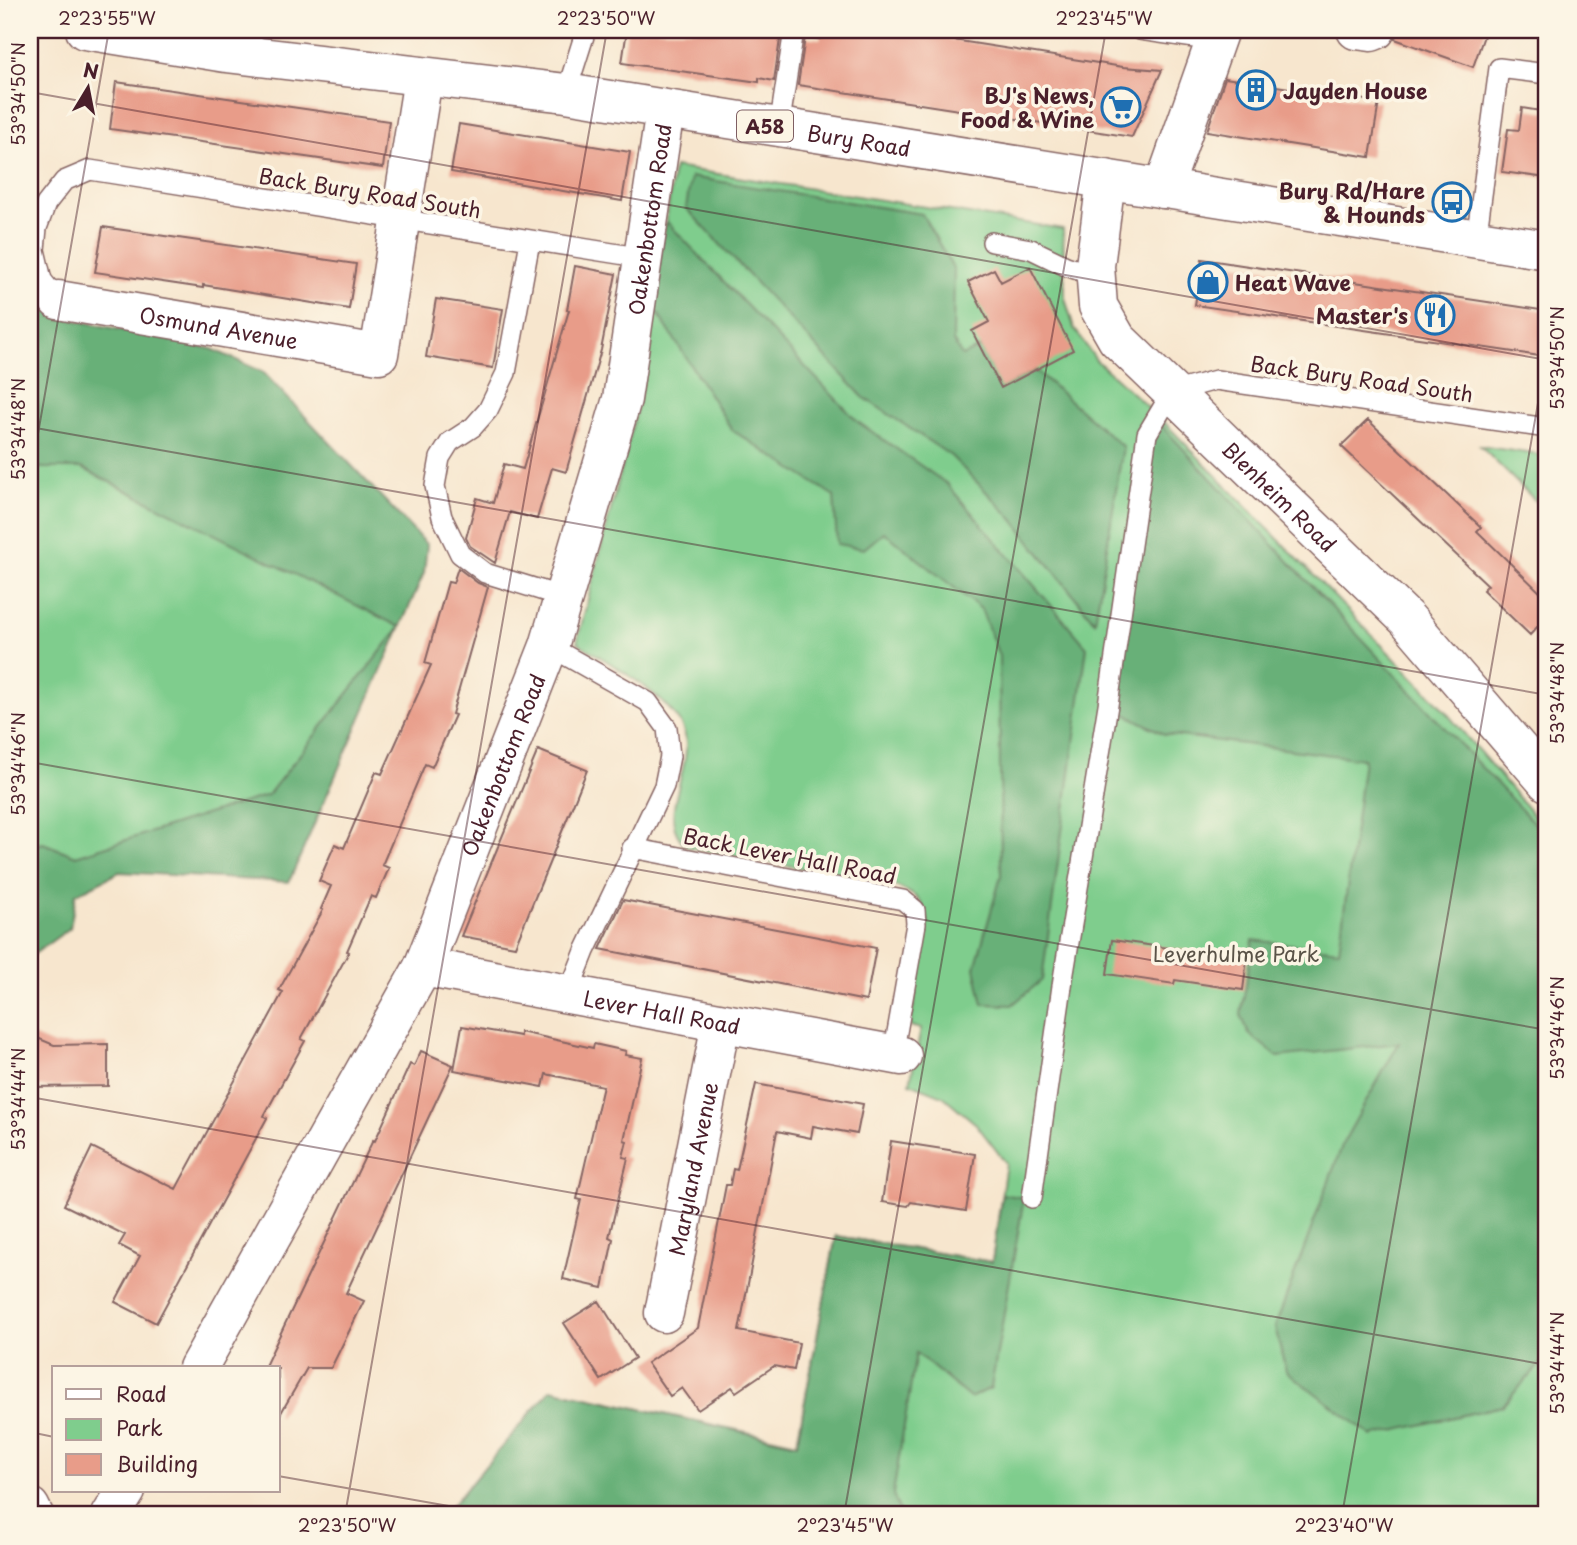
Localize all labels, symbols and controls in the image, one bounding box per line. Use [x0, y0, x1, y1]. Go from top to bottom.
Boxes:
text: 2°23'55"W [58, 4, 156, 31]
text: 2°23'50"W [557, 4, 656, 31]
text: 2°23'45"W [1055, 4, 1153, 31]
text: 53°34'50"N [4, 42, 31, 146]
north arrow [52, 52, 122, 122]
text: N [81, 55, 101, 85]
building icon: Jayden House [1235, 69, 1277, 111]
place label: Jayden House [1283, 74, 1427, 106]
place label: BJ's News, Food & Wine [960, 79, 1094, 135]
supermarket icon: BJ's News, Food & Wine [1100, 86, 1142, 128]
road number: A58 [737, 110, 793, 142]
street label: Bury Road [805, 116, 913, 164]
street label: Oakenbottom Road [619, 121, 679, 317]
street label: Back Bury Road South [257, 159, 483, 225]
place label: Bury Rd/Hare & Hounds [1278, 174, 1425, 230]
bus stop icon: Bury Rd/Hare & Hounds [1431, 181, 1473, 223]
shop icon: Heat Wave [1187, 261, 1229, 303]
place label: Heat Wave [1235, 266, 1351, 298]
restaurant icon: Master's [1414, 294, 1456, 336]
street label: Osmund Avenue [137, 298, 300, 356]
place label: Master's [1316, 299, 1408, 331]
text: 53°34'50"N [1543, 306, 1570, 410]
street label: Back Bury Road South [1249, 347, 1475, 409]
text: 53°34'48"N [4, 378, 31, 480]
street label: Blenheim Road [1215, 433, 1344, 559]
text: 53°34'48"N [1543, 642, 1570, 744]
street label: Oakenbottom Road [452, 669, 553, 861]
text: 53°34'46"N [4, 712, 31, 816]
street label: Back Lever Hall Road [681, 819, 899, 891]
park label: Leverhulme Park [1153, 937, 1319, 969]
text: 53°34'46"N [1543, 976, 1570, 1080]
street label: Lever Hall Road [581, 981, 743, 1042]
text: 53°34'44"N [4, 1047, 31, 1151]
street label: Maryland Avenue [660, 1079, 725, 1258]
text: 53°34'44"N [1543, 1311, 1570, 1415]
legend [52, 1366, 280, 1492]
text: Road [116, 1377, 167, 1409]
text: Park [116, 1411, 163, 1443]
text: Building [116, 1447, 198, 1479]
text: 2°23'50"W [298, 1511, 397, 1538]
text: 2°23'45"W [796, 1511, 894, 1538]
text: 2°23'40"W [1294, 1511, 1394, 1538]

